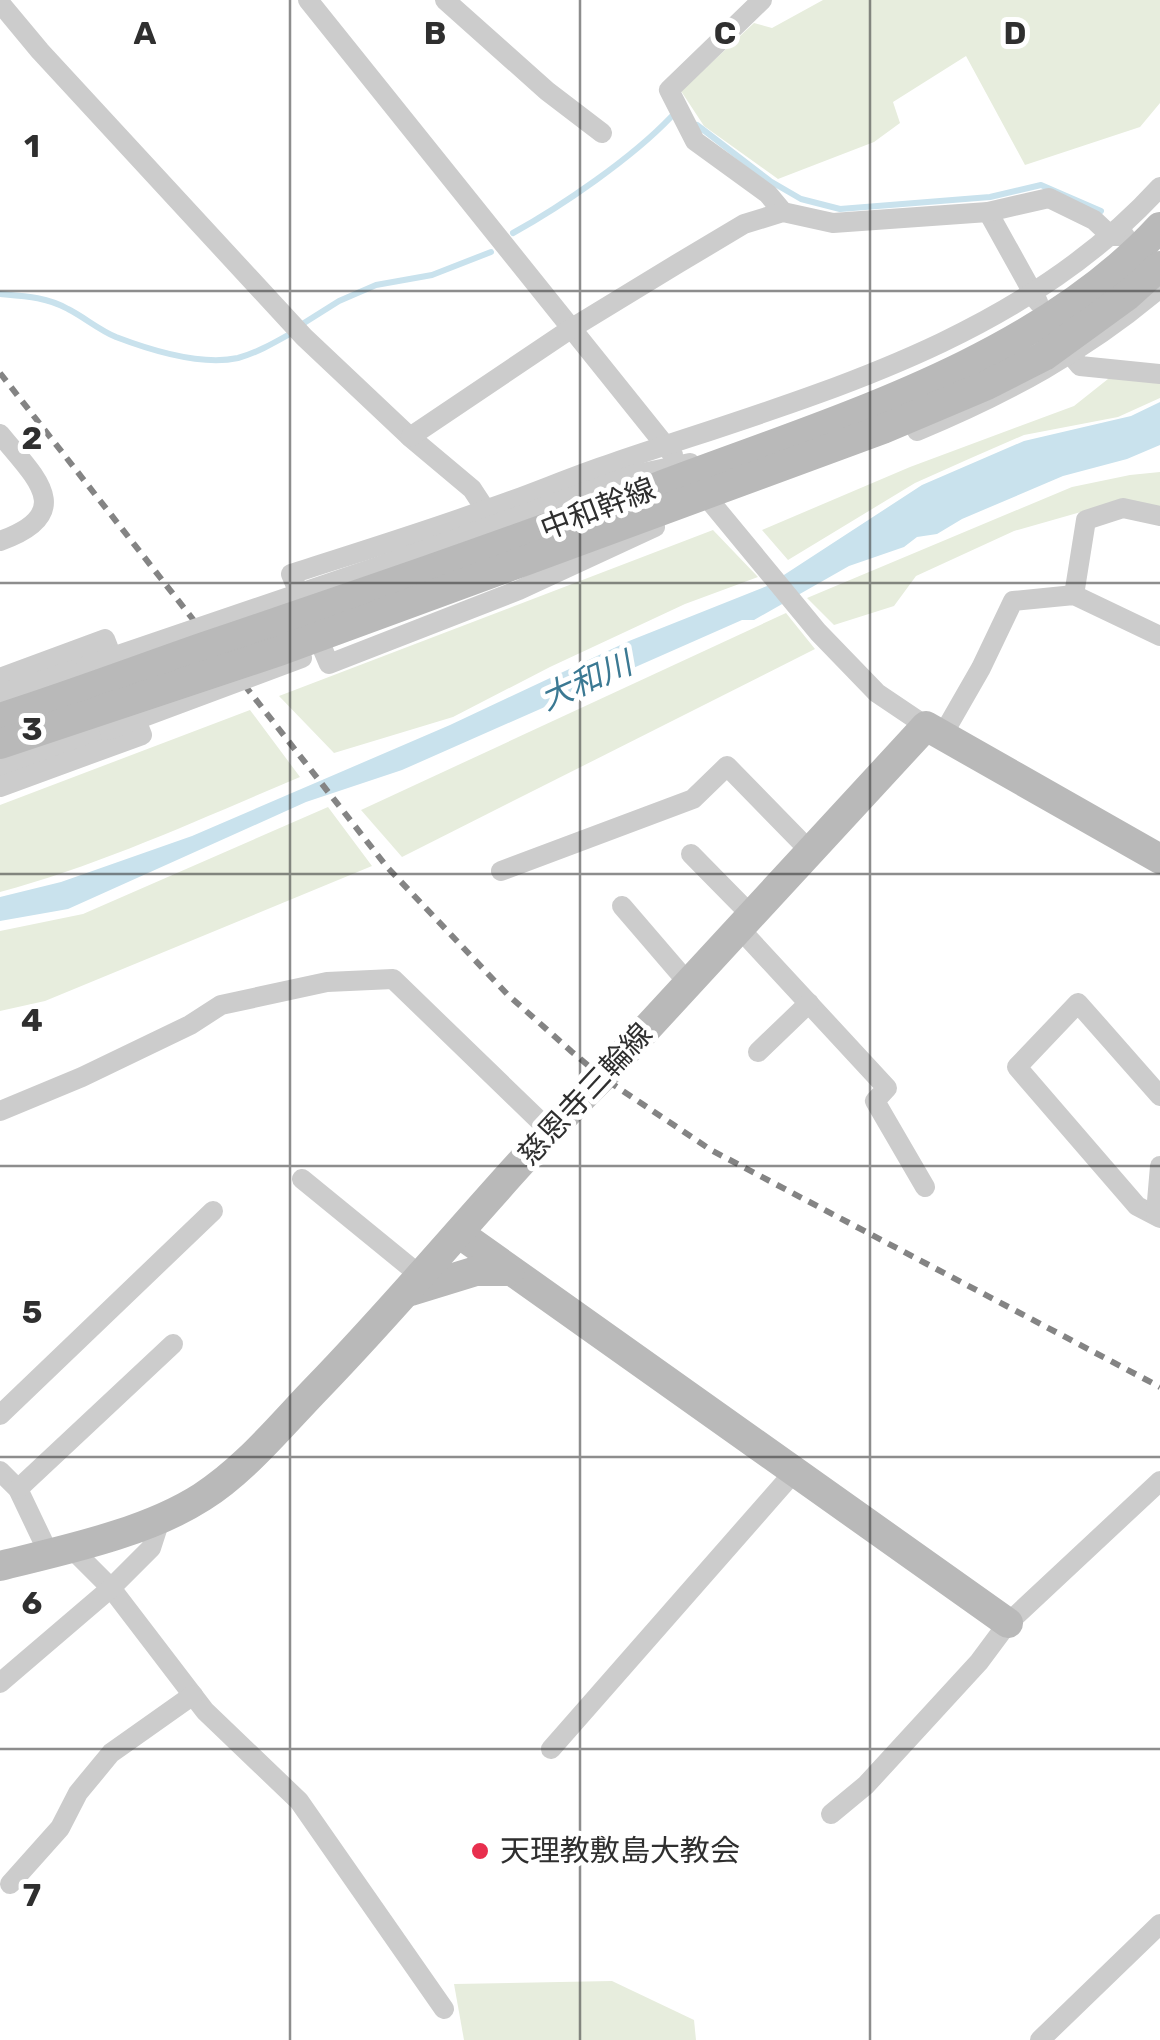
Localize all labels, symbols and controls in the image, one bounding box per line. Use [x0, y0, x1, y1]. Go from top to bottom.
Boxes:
text: A [134, 14, 157, 52]
text: B [424, 14, 446, 52]
text: C [714, 14, 736, 52]
text: D [1004, 14, 1026, 52]
text: 1 [24, 127, 40, 165]
text: 2 [22, 419, 42, 457]
street label: 中和幹線 [536, 471, 660, 547]
water label: 大和川 [534, 643, 640, 718]
text: 3 [21, 710, 43, 748]
text: 4 [21, 1001, 43, 1039]
street label: 慈恩寺三輪線 [510, 1016, 660, 1172]
text: 5 [22, 1293, 42, 1331]
text: 6 [22, 1584, 42, 1622]
place label: 天理教敷島大教会 [500, 1833, 740, 1869]
marker: 天理教敷島大教会 [469, 1840, 491, 1862]
text: 7 [23, 1876, 41, 1914]

